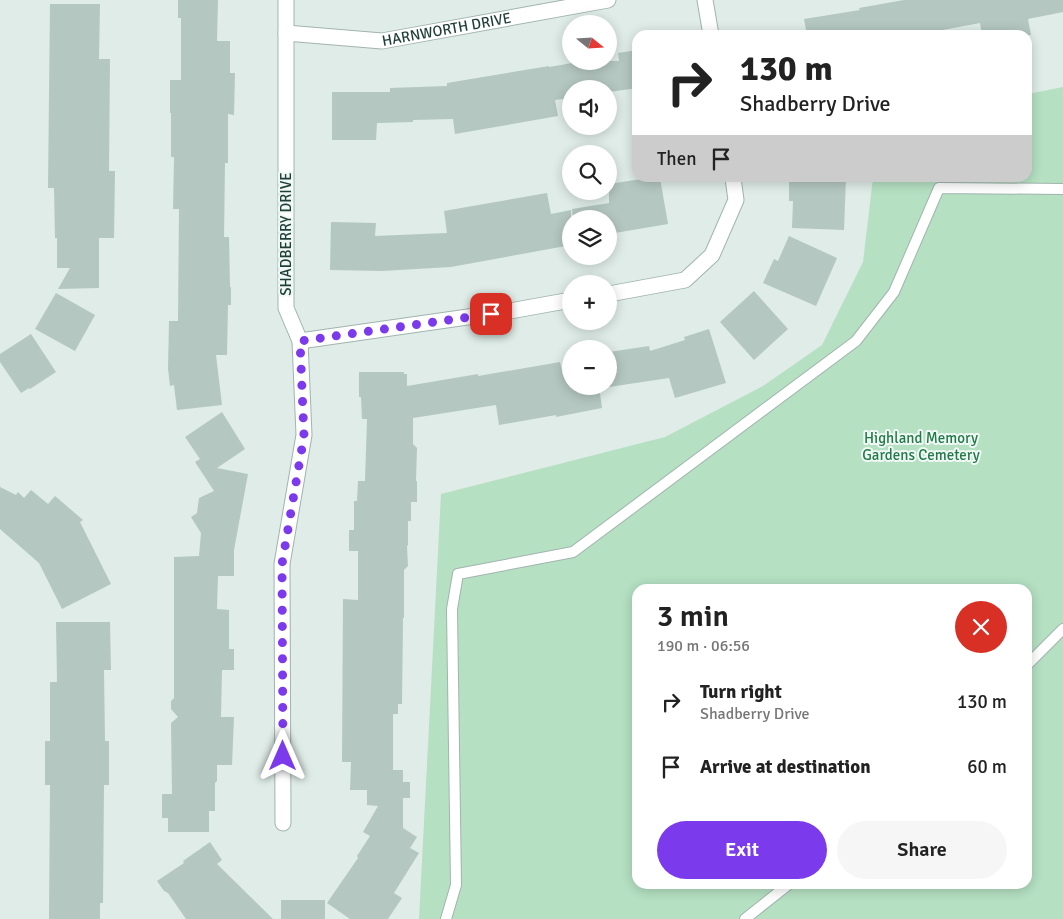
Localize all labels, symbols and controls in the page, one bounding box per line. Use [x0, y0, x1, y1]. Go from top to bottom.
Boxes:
street label: HARNWORTH DRIVE [381, 9, 513, 50]
north arrow [562, 15, 618, 70]
map controls [562, 15, 617, 395]
text: 130 m [740, 47, 833, 90]
icon: right [657, 50, 722, 115]
button: sound [562, 80, 617, 135]
text: Shadberry Drive [740, 90, 891, 117]
button: search [562, 145, 617, 200]
icon: arrive [707, 145, 735, 173]
text: Then [657, 147, 697, 171]
street label: SHADBERRY DRIVE [277, 172, 295, 296]
button: layers [562, 210, 617, 265]
button: + [562, 275, 617, 330]
pin [470, 293, 512, 335]
icon: arrive [477, 300, 505, 328]
button: − [562, 340, 617, 395]
park label: Highland Memory Gardens Cemetery [862, 429, 980, 464]
text: 3 min [657, 598, 729, 635]
button: close [955, 601, 1007, 653]
text: 190 m · 06:56 [657, 636, 750, 656]
text: Turn right [700, 680, 782, 704]
icon: right [657, 688, 685, 716]
text: 130 m [957, 690, 1007, 714]
text: Shadberry Drive [700, 704, 810, 724]
position arrow [256, 729, 308, 781]
icon: arrive [657, 753, 685, 781]
text: Arrive at destination [700, 755, 871, 779]
text: 60 m [967, 755, 1007, 779]
button: Exit [657, 821, 827, 879]
button: Share [837, 821, 1007, 879]

